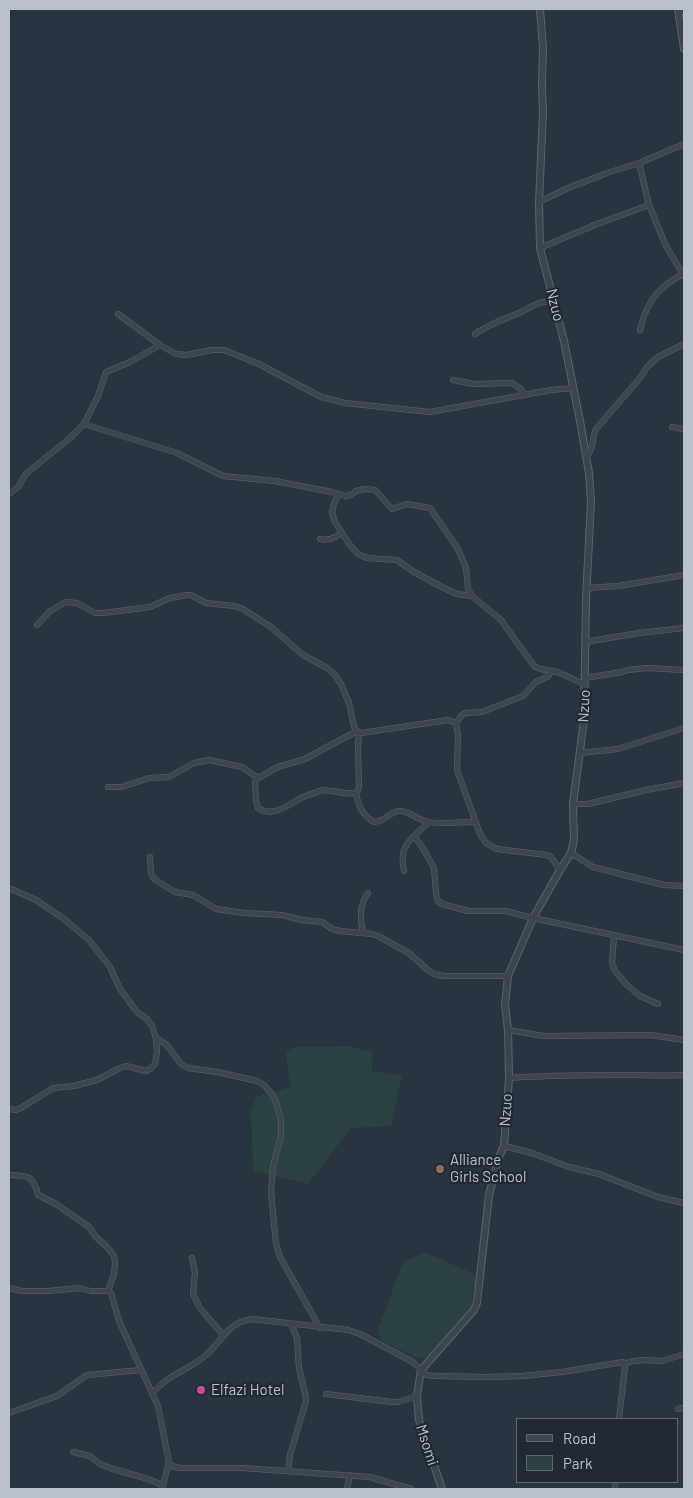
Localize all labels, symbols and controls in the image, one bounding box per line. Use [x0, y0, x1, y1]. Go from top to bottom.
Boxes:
street label: Nzuo [542, 287, 568, 323]
street label: Nzuo [574, 689, 594, 723]
street label: Nzuo [496, 1093, 516, 1127]
place label: Alliance Girls School [450, 1151, 526, 1186]
marker: Alliance Girls School [434, 1163, 446, 1175]
place label: Elfazi Hotel [211, 1381, 284, 1399]
marker: Elfazi Hotel [195, 1384, 207, 1396]
legend [516, 1418, 678, 1483]
street label: Msomi [412, 1422, 442, 1468]
text: Road [563, 1429, 596, 1447]
text: Park [563, 1454, 592, 1472]

